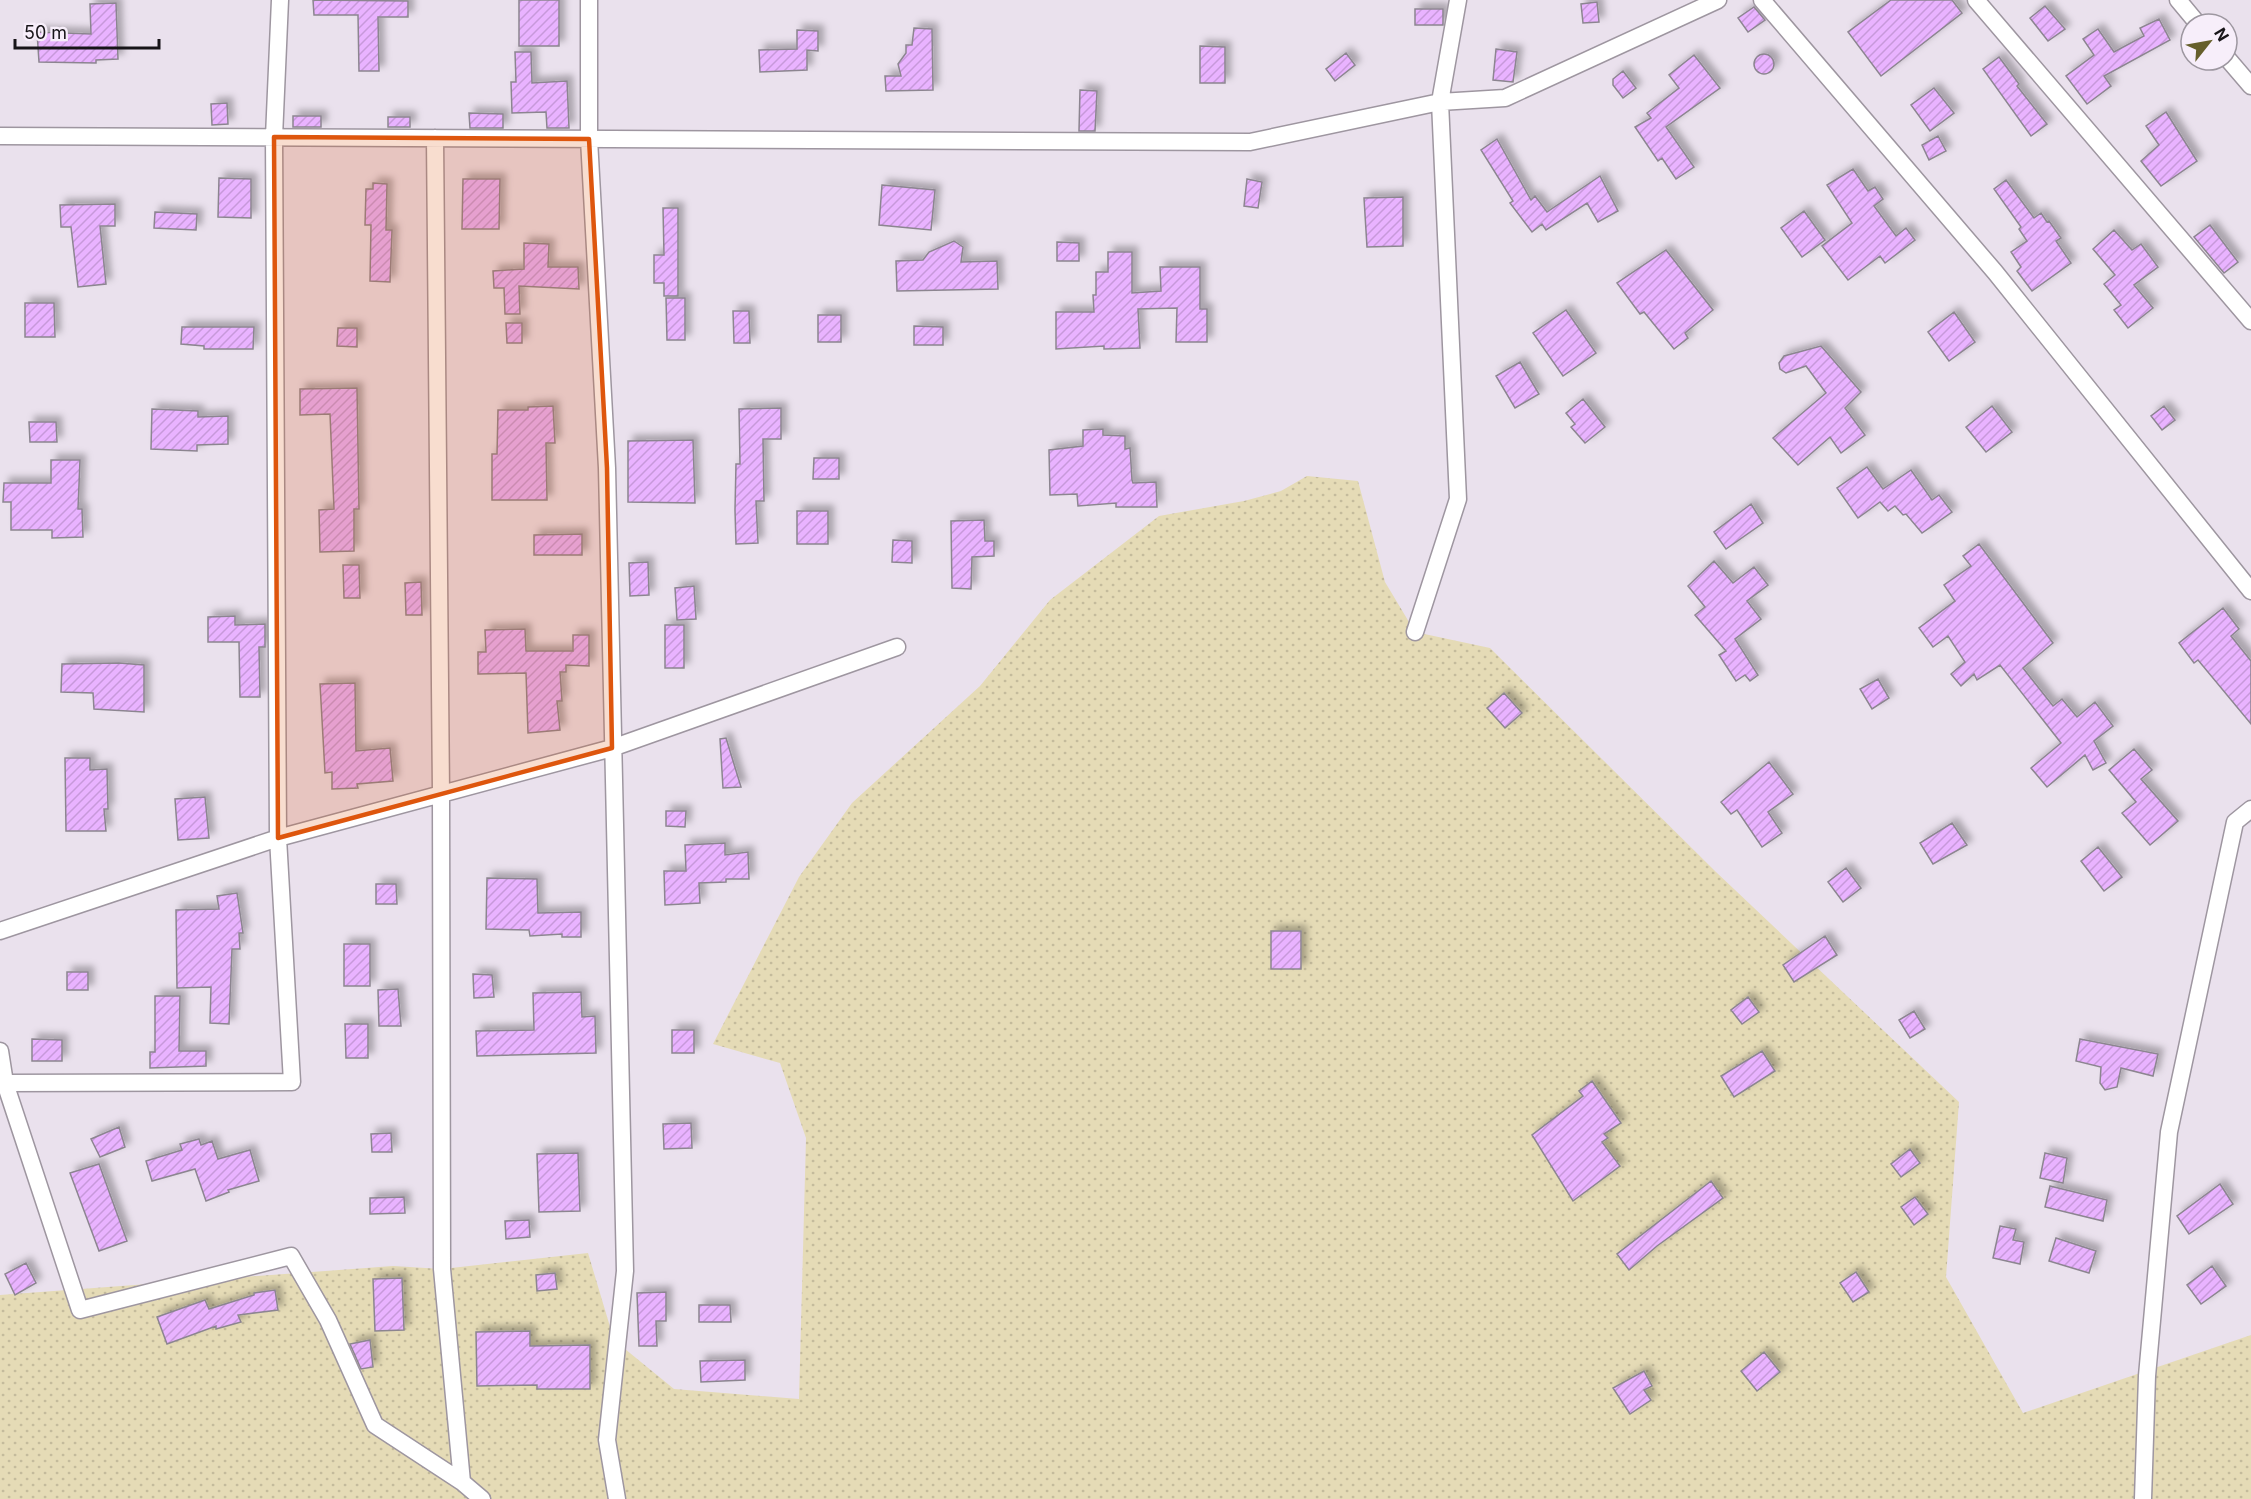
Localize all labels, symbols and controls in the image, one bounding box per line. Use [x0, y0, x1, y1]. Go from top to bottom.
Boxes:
scale bar [15, 12, 159, 50]
north arrow [2179, 12, 2239, 72]
text: 50 m [24, 22, 67, 43]
text: N [2210, 24, 2234, 45]

